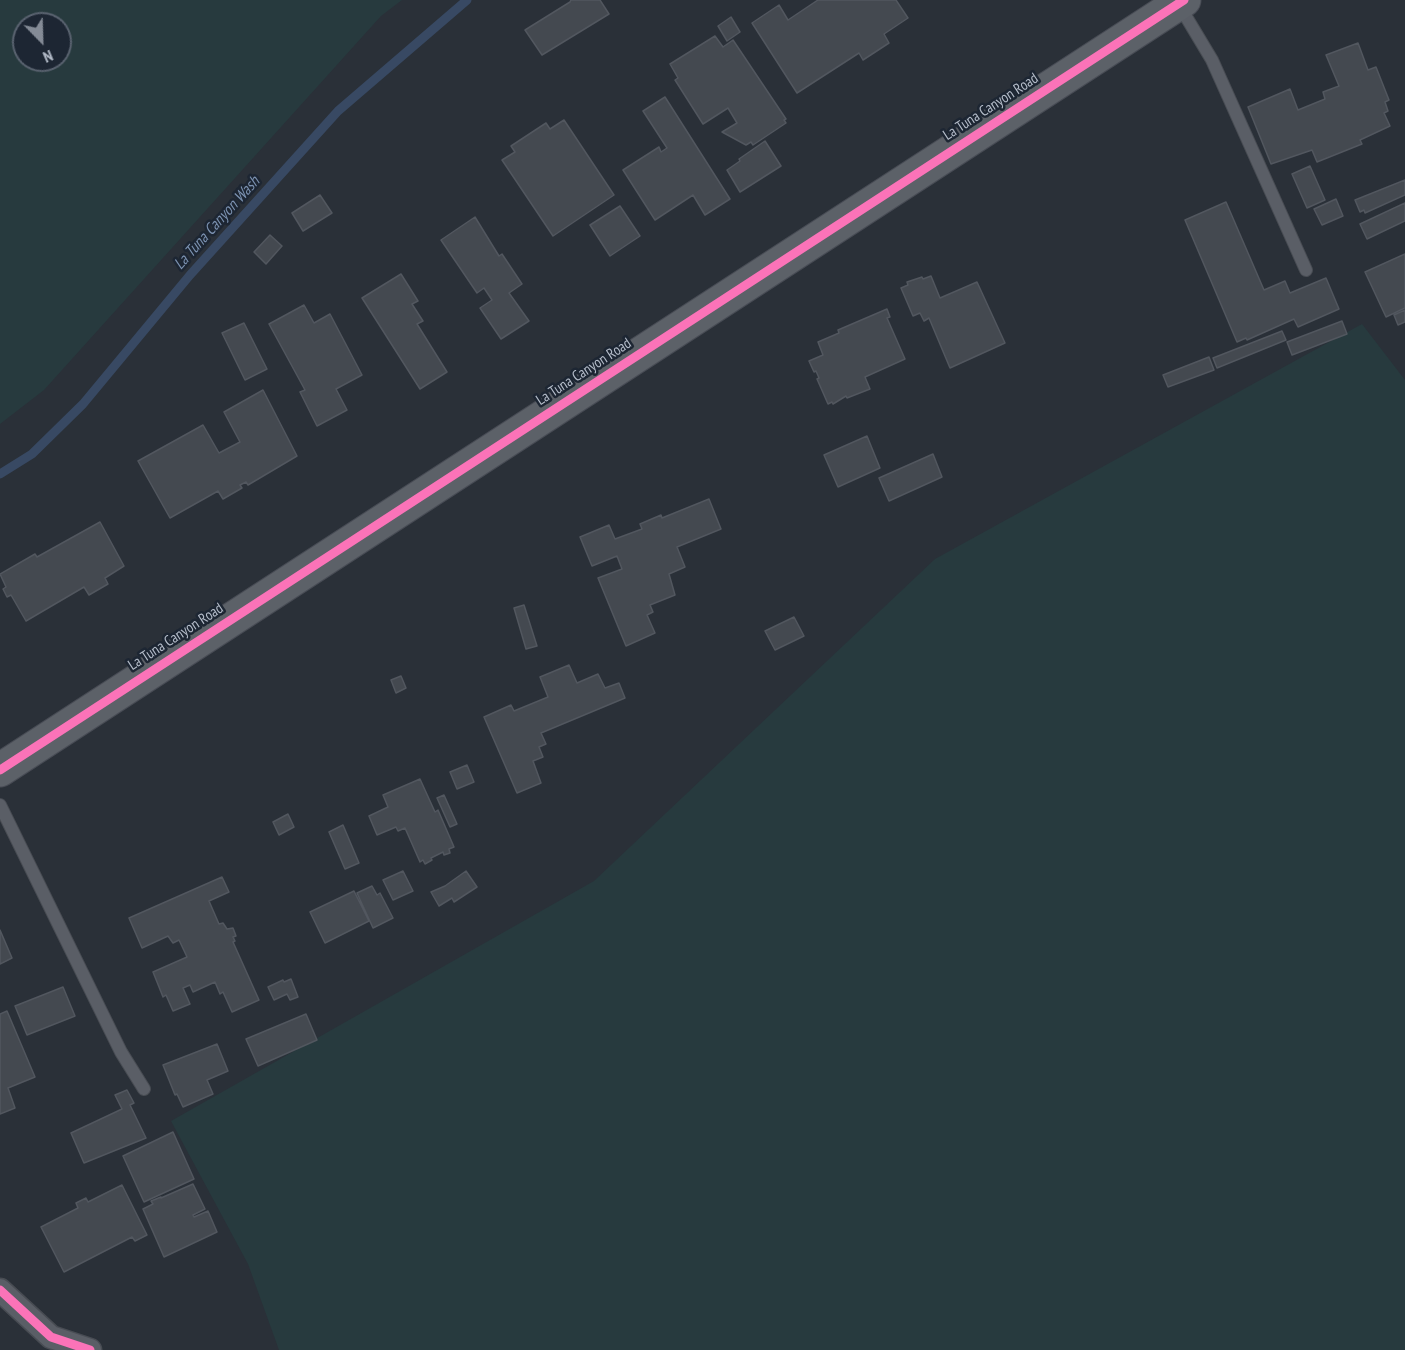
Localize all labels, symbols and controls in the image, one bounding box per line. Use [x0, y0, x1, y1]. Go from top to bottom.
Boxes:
north arrow [12, 12, 72, 72]
text: N [40, 46, 56, 68]
street label: La Tuna Canyon Road [940, 70, 1042, 144]
water label: La Tuna Canyon Wash [170, 172, 264, 274]
street label: La Tuna Canyon Road [533, 335, 635, 409]
street label: La Tuna Canyon Road [125, 600, 227, 674]

